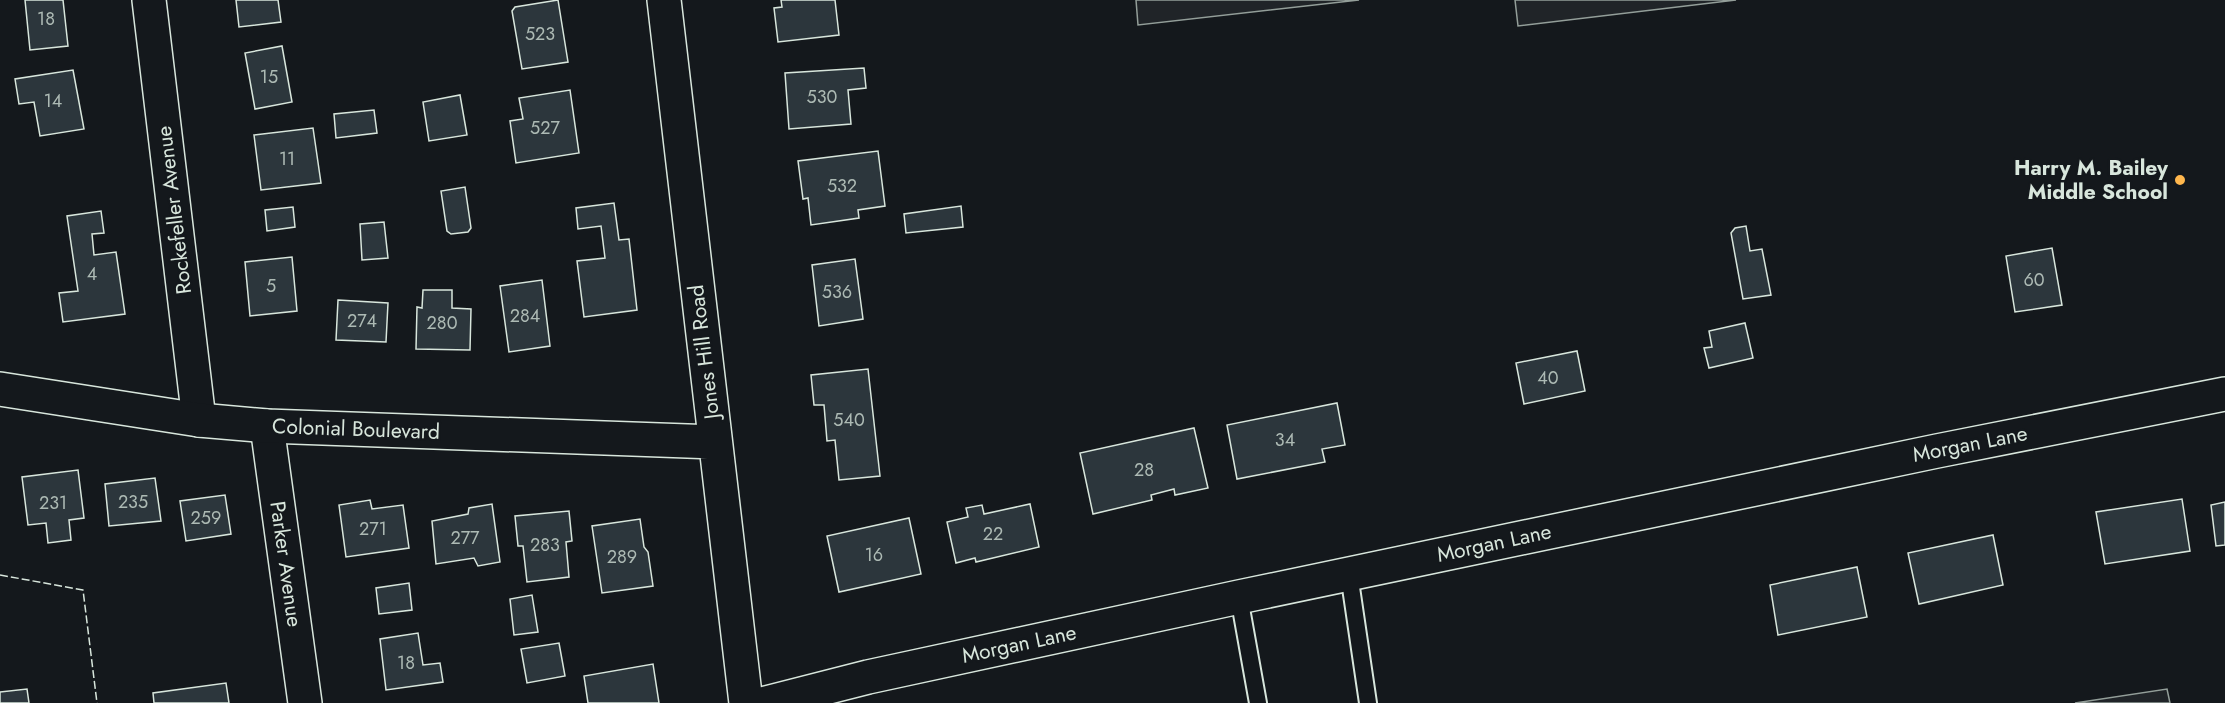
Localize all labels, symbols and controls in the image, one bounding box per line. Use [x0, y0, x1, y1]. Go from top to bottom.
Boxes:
house number: 18 [37, 6, 55, 32]
house number: 523 [525, 21, 555, 47]
house number: 15 [260, 64, 278, 90]
house number: 530 [807, 84, 838, 110]
house number: 14 [44, 88, 62, 114]
house number: 527 [530, 115, 560, 141]
street label: Rockefeller Avenue [149, 124, 199, 296]
house number: 11 [279, 146, 295, 172]
place label: Harry M. Bailey Middle School [2014, 153, 2169, 207]
house number: 532 [827, 173, 857, 199]
marker: Harry M. Bailey Middle School [2173, 173, 2187, 187]
house number: 4 [87, 261, 97, 287]
house number: 60 [2023, 267, 2045, 293]
house number: 5 [266, 273, 276, 299]
house number: 536 [822, 279, 852, 305]
street label: Jones Hill Road [681, 283, 727, 424]
house number: 284 [510, 303, 540, 329]
house number: 274 [347, 308, 377, 334]
house number: 280 [427, 310, 458, 336]
house number: 40 [1537, 365, 1559, 391]
house number: 540 [833, 407, 865, 433]
street label: Colonial Boulevard [272, 411, 440, 447]
street label: Morgan Lane [1910, 418, 2030, 470]
house number: 34 [1275, 427, 1295, 453]
house number: 28 [1134, 457, 1154, 483]
house number: 235 [118, 489, 148, 515]
house number: 231 [39, 490, 67, 516]
street label: Parker Avenue [262, 499, 310, 629]
house number: 259 [191, 505, 221, 531]
house number: 271 [359, 516, 387, 542]
street label: Morgan Lane [1434, 516, 1554, 570]
house number: 22 [983, 521, 1003, 547]
house number: 277 [450, 525, 480, 551]
house number: 283 [530, 532, 560, 558]
house number: 16 [865, 542, 883, 568]
house number: 289 [607, 544, 637, 570]
street label: Morgan Lane [959, 617, 1079, 671]
house number: 18 [397, 650, 415, 676]

